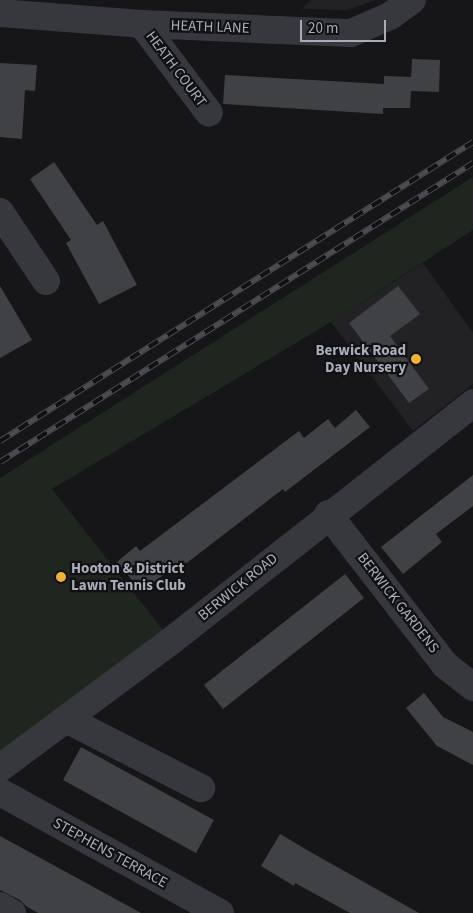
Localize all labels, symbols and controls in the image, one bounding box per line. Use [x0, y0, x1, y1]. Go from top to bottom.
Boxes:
scale bar [303, 10, 389, 42]
street label: HEATH LANE [170, 17, 250, 37]
text: 20 m [308, 18, 338, 39]
street label: HEATH COURT [142, 28, 210, 110]
place label: Berwick Road Day Nursery [315, 341, 406, 376]
marker: Berwick Road Day Nursery [410, 353, 422, 365]
street label: BERWICK ROAD [195, 549, 281, 625]
street label: BERWICK GARDENS [353, 549, 443, 657]
place label: Hooton & District Lawn Tennis Club [71, 559, 186, 594]
marker: Hooton & District Lawn Tennis Club [55, 571, 67, 583]
street label: STEPHENS TERRACE [50, 814, 170, 892]

